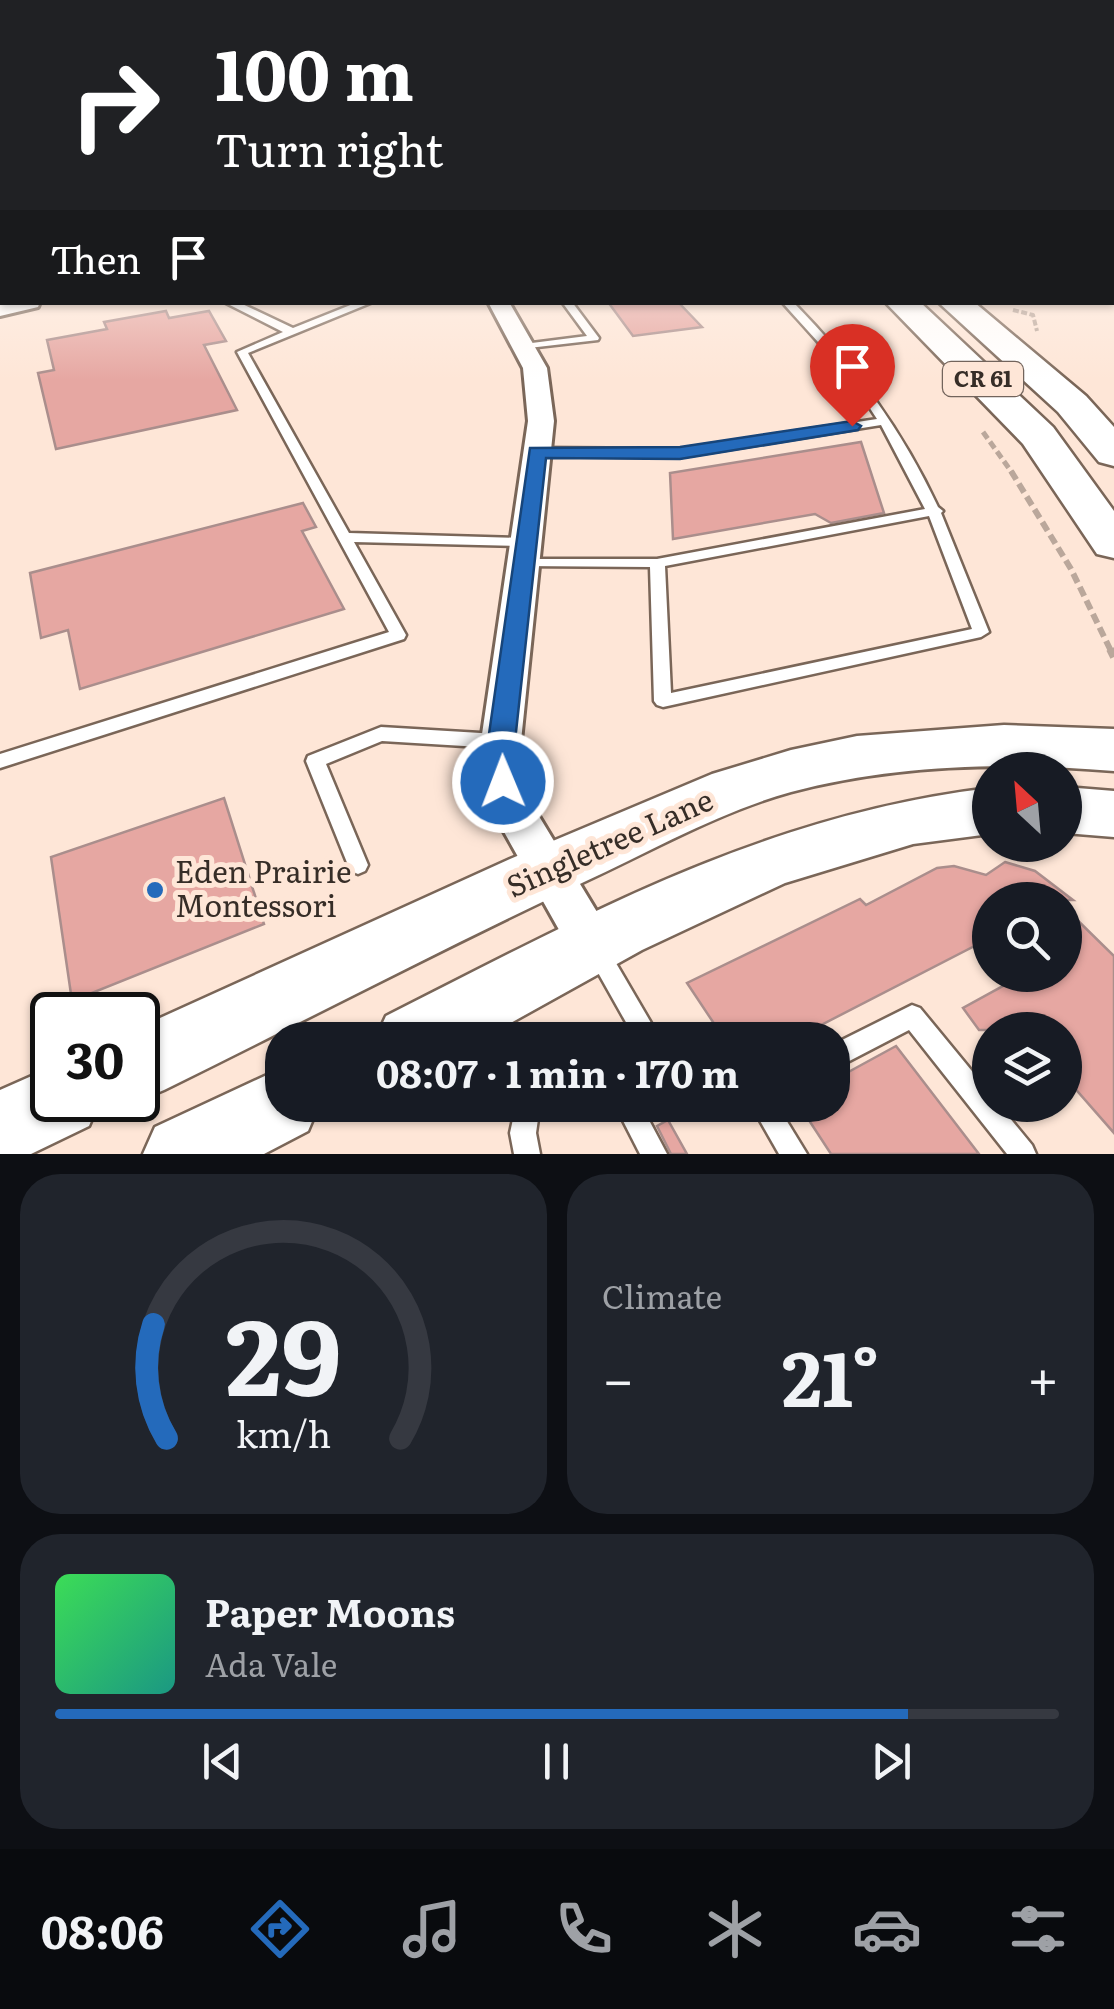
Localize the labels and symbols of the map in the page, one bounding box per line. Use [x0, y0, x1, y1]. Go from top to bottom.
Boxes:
pin [810, 324, 895, 427]
road number: CR 61 [943, 362, 1023, 396]
position arrow [451, 730, 555, 834]
north arrow [972, 752, 1082, 862]
street label: Singletree Lane [498, 776, 719, 906]
place label: Eden Prairie Montessori [175, 848, 351, 926]
marker: Eden Prairie Montessori [144, 879, 166, 901]
speed limit sign: 30 [30, 992, 160, 1122]

